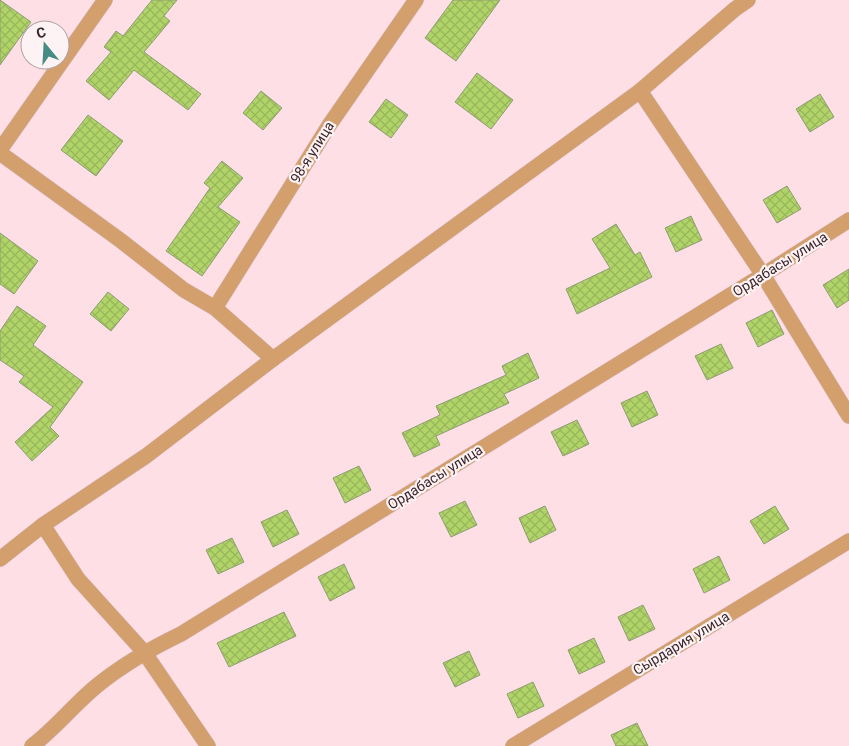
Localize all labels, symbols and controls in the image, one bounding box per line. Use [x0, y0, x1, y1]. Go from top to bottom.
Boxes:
north arrow [20, 20, 70, 70]
text: С [34, 24, 48, 42]
street label: 98-я улица [287, 118, 337, 186]
street label: Ордабасы улица [730, 228, 830, 300]
street label: Ордабасы улица [385, 441, 485, 513]
street label: Сырдария улица [630, 608, 732, 678]

